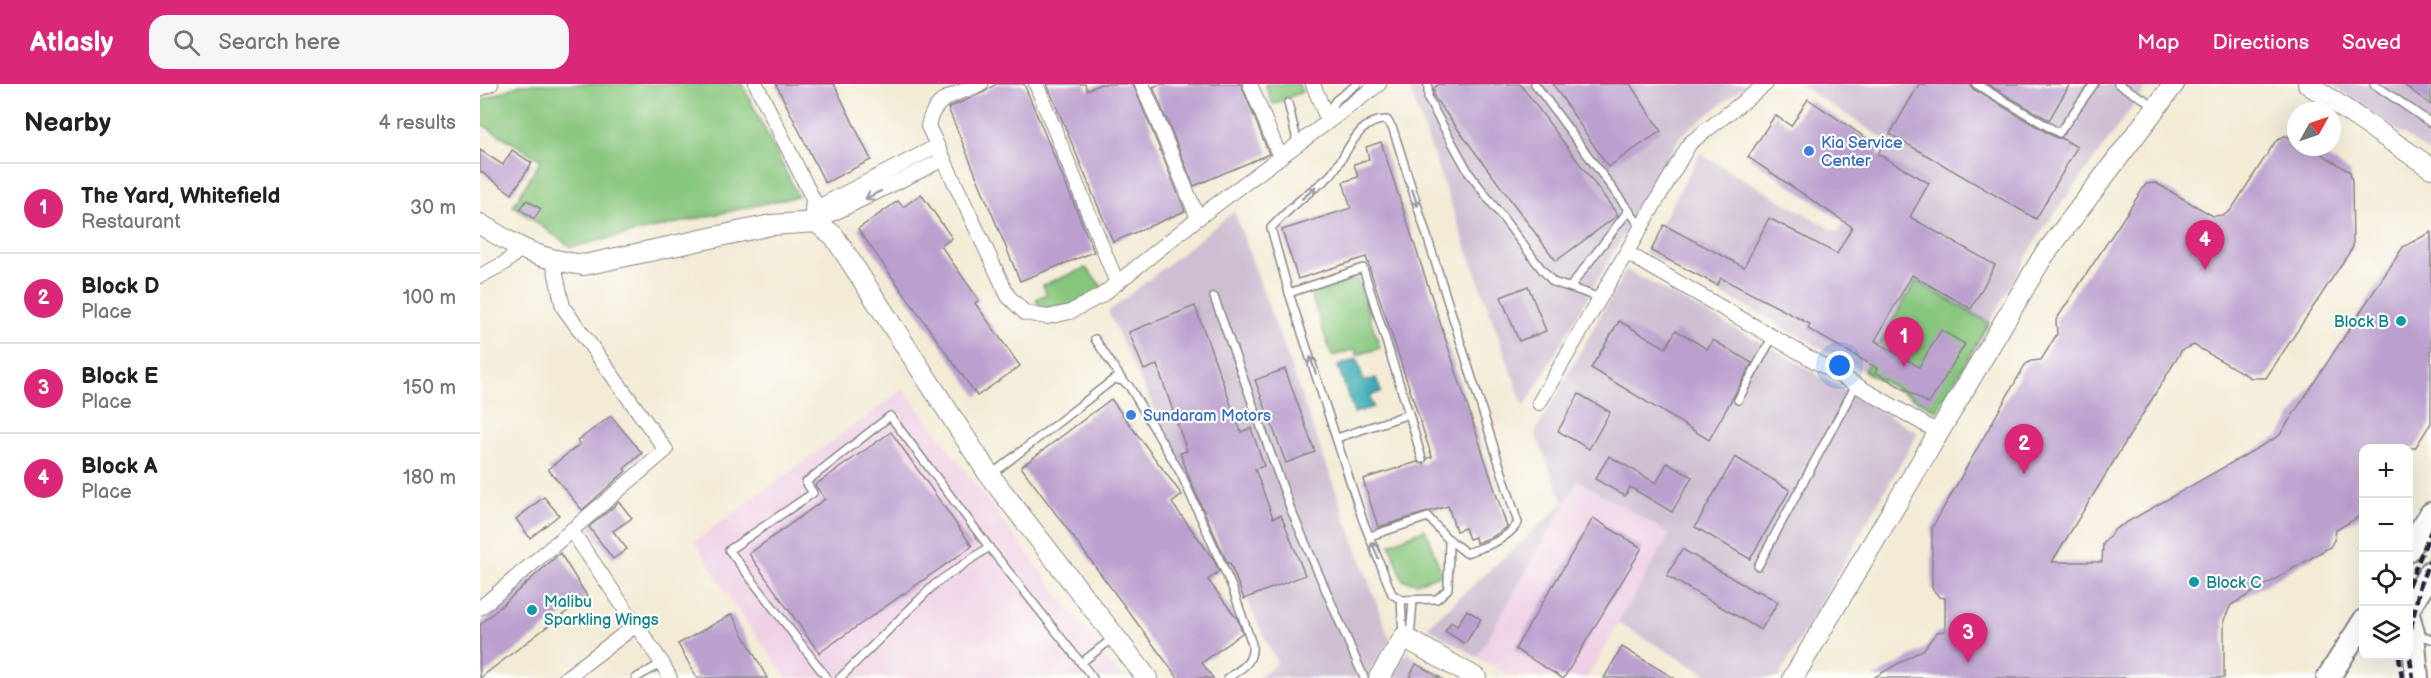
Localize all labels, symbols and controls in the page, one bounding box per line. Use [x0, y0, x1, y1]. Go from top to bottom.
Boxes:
search box [149, 15, 569, 69]
text: Atlasly [30, 26, 113, 59]
icon: search [170, 26, 203, 59]
text: Search here [218, 29, 340, 56]
text: Map [2137, 30, 2180, 55]
text: Directions [2213, 30, 2309, 55]
text: Saved [2342, 30, 2401, 55]
north arrow [2287, 102, 2341, 156]
text: Nearby [24, 108, 111, 139]
text: 4 results [378, 111, 456, 135]
place label: Kia Service Center [1821, 134, 1903, 171]
marker: Kia Service Center [1802, 144, 1816, 158]
text: The Yard, Whitefield [81, 183, 280, 210]
one-way arrow [1301, 186, 1317, 199]
one-way arrow [1411, 188, 1422, 207]
one-way arrow [864, 190, 882, 201]
text: 1 [39, 196, 48, 220]
text: 30 m [410, 196, 456, 220]
text: Restaurant [81, 210, 181, 234]
pin: 4 [2186, 220, 2224, 270]
text: Block D [81, 273, 159, 300]
text: 2 [38, 286, 49, 310]
text: 100 m [403, 286, 456, 310]
text: Place [81, 300, 132, 324]
place label: Block B [2334, 313, 2389, 332]
marker: Block B [2394, 314, 2408, 328]
pin: 1 [1884, 318, 1924, 367]
your location [1825, 351, 1854, 380]
one-way arrow [1307, 356, 1318, 375]
text: Block E [81, 363, 158, 390]
text: 3 [38, 376, 49, 400]
text: 150 m [403, 376, 456, 400]
text: Place [81, 390, 132, 414]
place label: Sundaram Motors [1143, 407, 1271, 426]
marker: Sundaram Motors [1124, 408, 1138, 422]
pin: 2 [2004, 424, 2044, 474]
map controls [2359, 444, 2413, 660]
button: + [2359, 444, 2413, 498]
text: Block A [81, 453, 158, 480]
text: 4 [38, 466, 49, 490]
text: 180 m [403, 466, 456, 490]
text: Place [81, 480, 132, 504]
button: − [2359, 498, 2413, 552]
one-way arrow [1369, 541, 1380, 560]
button: locate [2359, 552, 2413, 606]
place label: Block C [2206, 574, 2262, 593]
marker: Block C [2187, 575, 2201, 589]
place label: Malibu Sparkling Wings [544, 593, 659, 630]
marker: Malibu Sparkling Wings [525, 603, 539, 617]
button: layers [2359, 606, 2413, 660]
pin: 3 [1948, 614, 1988, 663]

